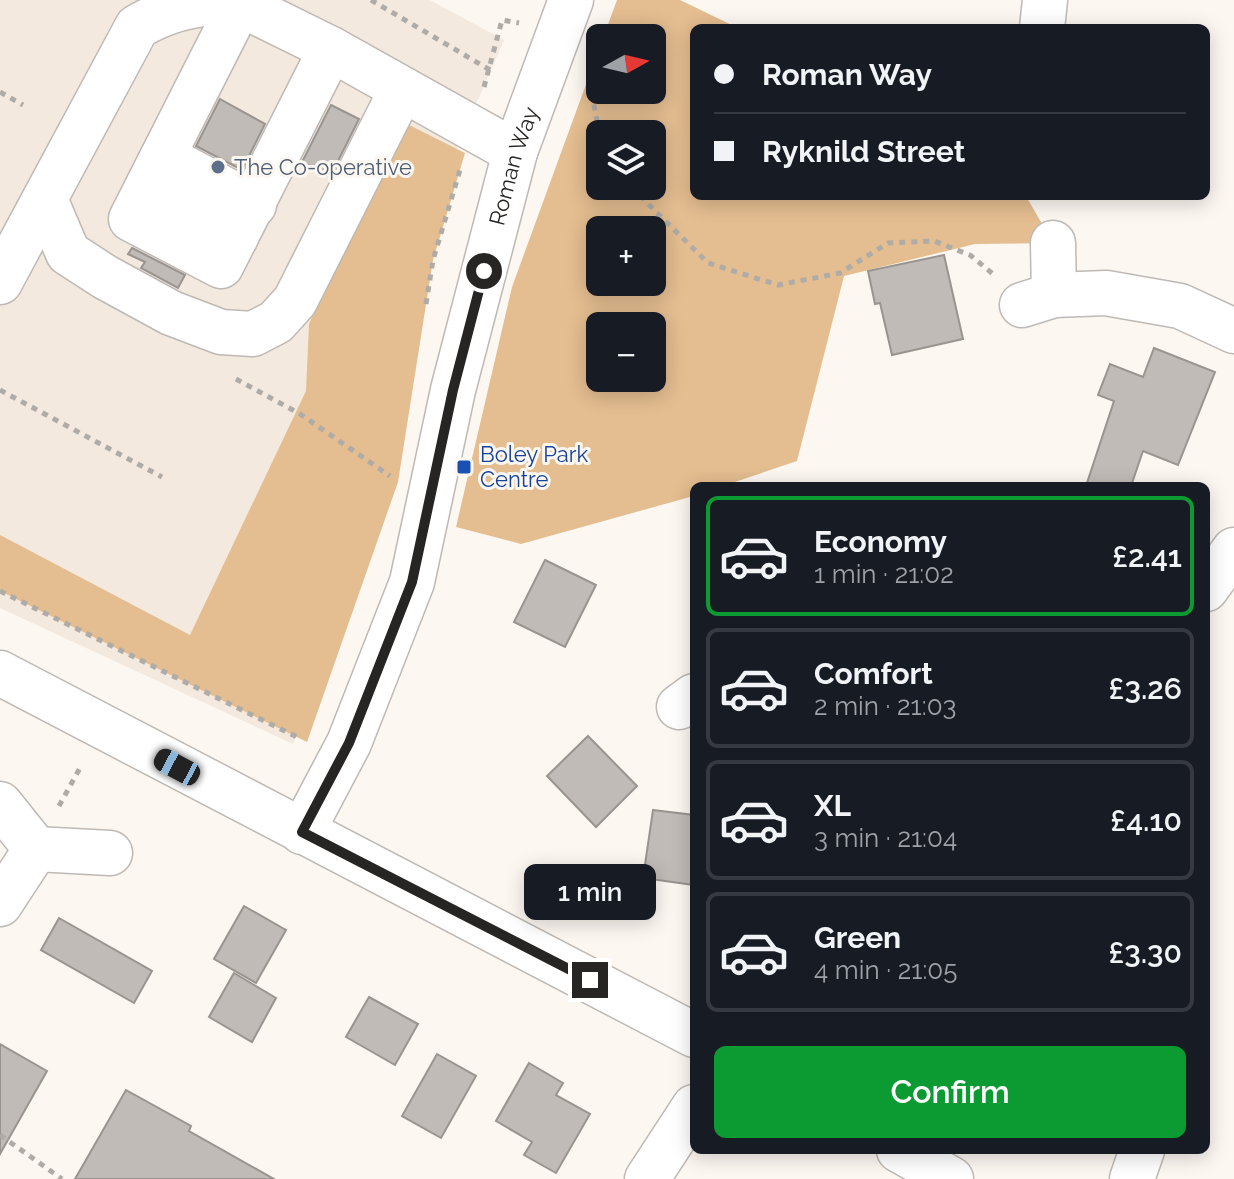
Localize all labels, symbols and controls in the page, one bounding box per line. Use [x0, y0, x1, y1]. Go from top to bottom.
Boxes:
north arrow [586, 24, 666, 104]
map controls [586, 24, 666, 392]
text: Roman Way [762, 57, 932, 92]
street label: Roman Way [484, 103, 544, 228]
button: layers [586, 120, 666, 200]
text: Ryknild Street [762, 134, 965, 169]
place label: The Co-operative [234, 154, 412, 180]
marker: The Co-operative [209, 158, 227, 176]
button: + [586, 216, 666, 296]
route start [466, 253, 502, 289]
button: − [586, 312, 666, 392]
place label: Boley Park Centre [480, 441, 589, 492]
marker: Boley Park Centre [455, 458, 473, 476]
icon: car [718, 520, 790, 592]
text: Economy [814, 524, 947, 559]
text: £2.41 [1112, 539, 1182, 574]
text: 1 min · 21:02 [814, 559, 954, 589]
icon: car [718, 652, 790, 724]
text: Comfort [814, 656, 933, 691]
text: £3.26 [1109, 671, 1182, 706]
text: 2 min · 21:03 [814, 691, 956, 721]
car [150, 745, 204, 789]
icon: car [718, 784, 790, 856]
text: XL [814, 788, 851, 823]
text: £4.10 [1110, 803, 1182, 838]
text: 3 min · 21:04 [814, 823, 957, 853]
callout: 1 min [524, 864, 656, 920]
text: 1 min [558, 877, 622, 907]
icon: car [718, 916, 790, 988]
text: Green [814, 920, 901, 955]
text: £3.30 [1108, 935, 1182, 970]
text: 4 min · 21:05 [814, 955, 957, 985]
route end [572, 962, 608, 998]
button: Confirm [714, 1046, 1186, 1138]

